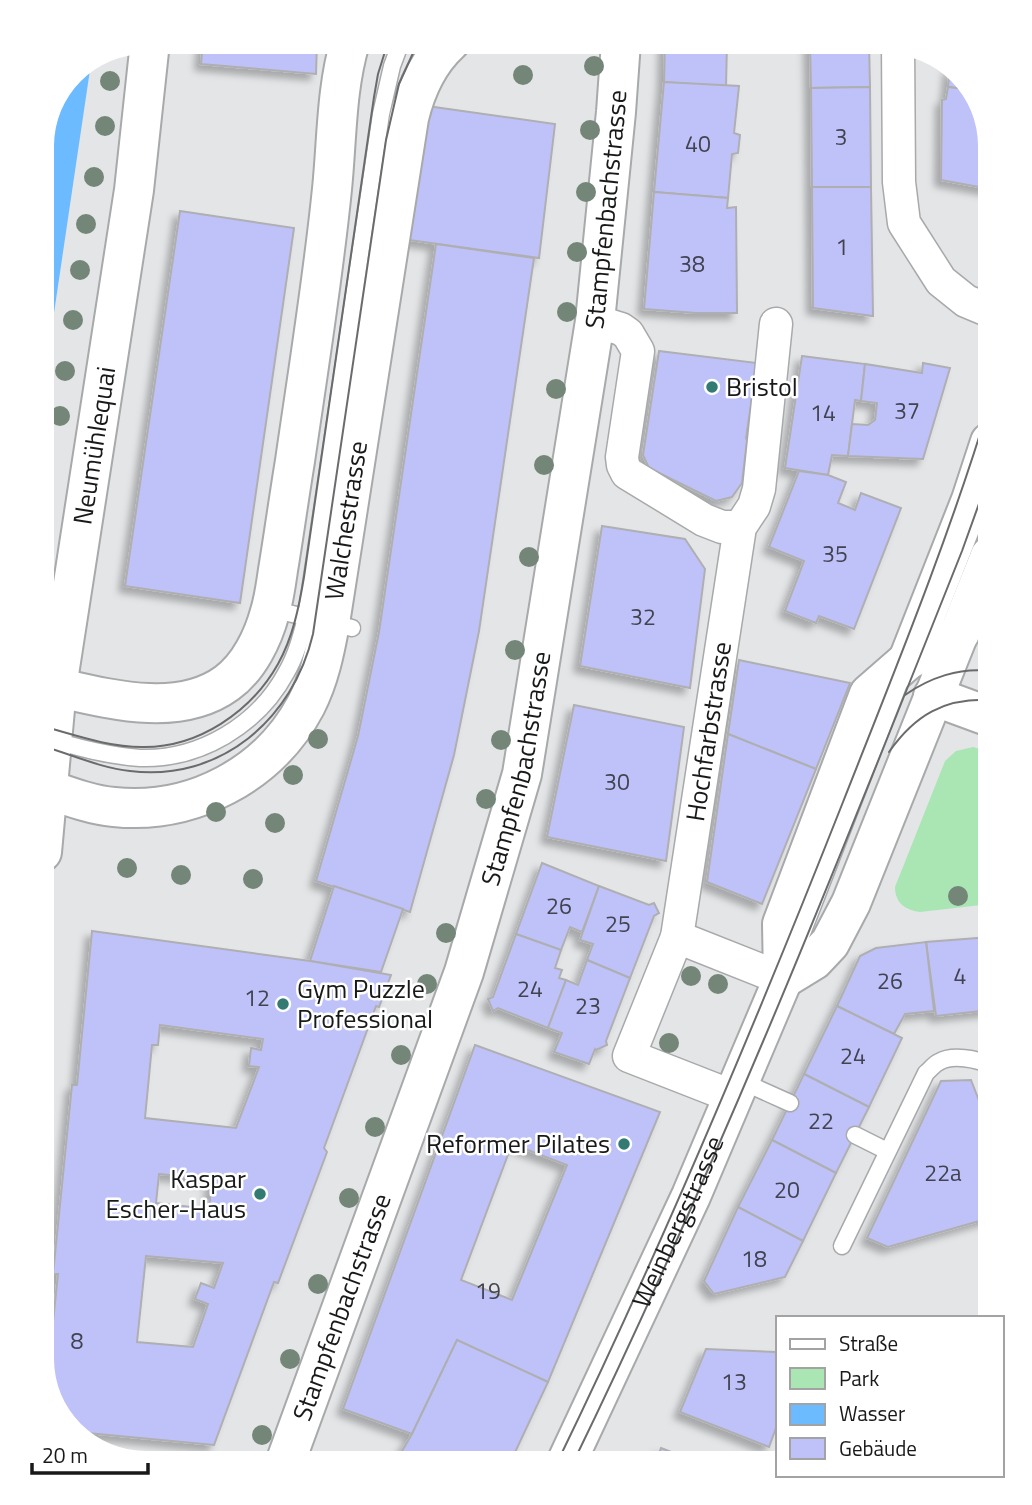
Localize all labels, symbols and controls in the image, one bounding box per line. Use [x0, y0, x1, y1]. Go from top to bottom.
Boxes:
street label: Stampfenbachstrasse [574, 89, 637, 331]
house number: 3 [835, 119, 847, 154]
house number: 40 [685, 126, 711, 161]
house number: 1 [836, 229, 848, 264]
house number: 38 [679, 246, 705, 281]
street label: Neumühlequai [62, 364, 125, 527]
place label: Bristol [726, 367, 798, 406]
marker: Bristol [704, 379, 720, 395]
house number: 37 [894, 393, 920, 428]
house number: 14 [810, 395, 836, 430]
street label: Walchestrasse [314, 438, 377, 603]
house number: 35 [822, 536, 848, 571]
house number: 32 [630, 599, 656, 634]
street label: Hochfarbstrasse [675, 639, 741, 824]
street label: Stampfenbachstrasse [470, 649, 560, 890]
house number: 30 [604, 764, 630, 799]
house number: 26 [546, 888, 572, 923]
house number: 25 [605, 906, 631, 941]
house number: 4 [954, 958, 966, 993]
house number: 26 [877, 963, 903, 998]
place label: Gym Puzzle Professional [297, 969, 433, 1038]
house number: 24 [517, 971, 543, 1006]
house number: 12 [244, 980, 270, 1015]
house number: 23 [575, 988, 601, 1023]
marker: Gym Puzzle Professional [275, 996, 291, 1012]
house number: 24 [840, 1038, 866, 1073]
house number: 22 [808, 1103, 834, 1138]
place label: Reformer Pilates [426, 1124, 610, 1163]
street label: Weinbergstrasse [621, 1130, 733, 1314]
marker: Reformer Pilates [616, 1136, 632, 1152]
house number: 22a [924, 1155, 962, 1190]
place label: Kaspar Escher-Haus [105, 1159, 246, 1228]
house number: 20 [774, 1172, 800, 1207]
marker: Kaspar Escher-Haus [252, 1186, 268, 1202]
street label: Stampfenbachstrasse [282, 1188, 401, 1426]
house number: 18 [741, 1241, 767, 1276]
house number: 19 [475, 1273, 501, 1308]
legend [776, 1316, 1004, 1477]
house number: 8 [71, 1323, 84, 1358]
text: Straße [839, 1327, 898, 1359]
text: Park [839, 1362, 879, 1394]
house number: 13 [721, 1364, 747, 1399]
text: Wasser [839, 1397, 905, 1429]
scale bar [32, 1432, 147, 1476]
text: Gebäude [839, 1432, 917, 1464]
text: 20 m [42, 1439, 88, 1471]

